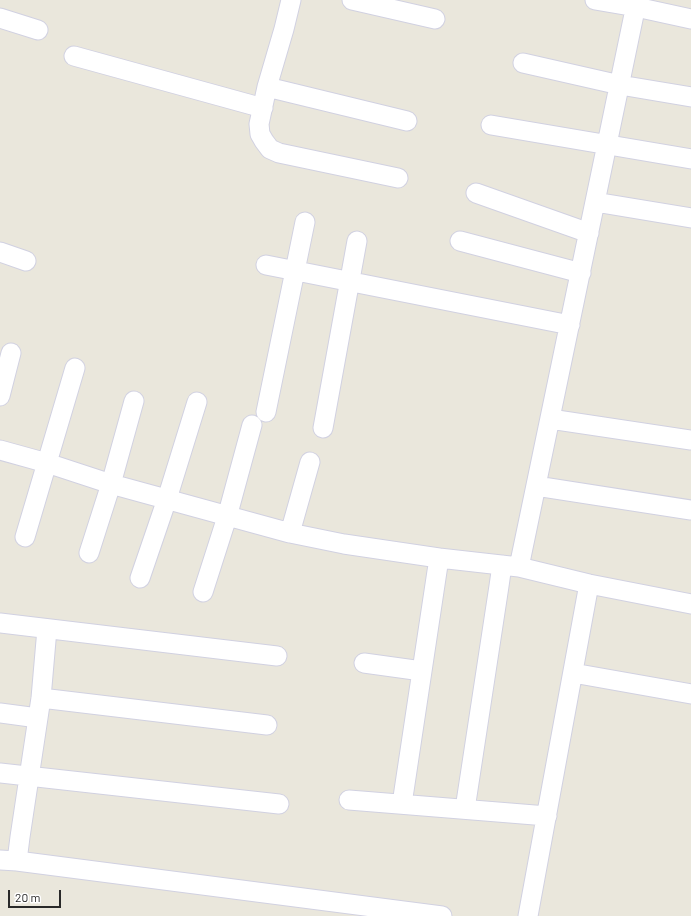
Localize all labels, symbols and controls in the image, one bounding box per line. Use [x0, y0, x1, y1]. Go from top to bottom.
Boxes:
scale bar [10, 882, 63, 908]
text: 20 m [15, 890, 41, 904]

